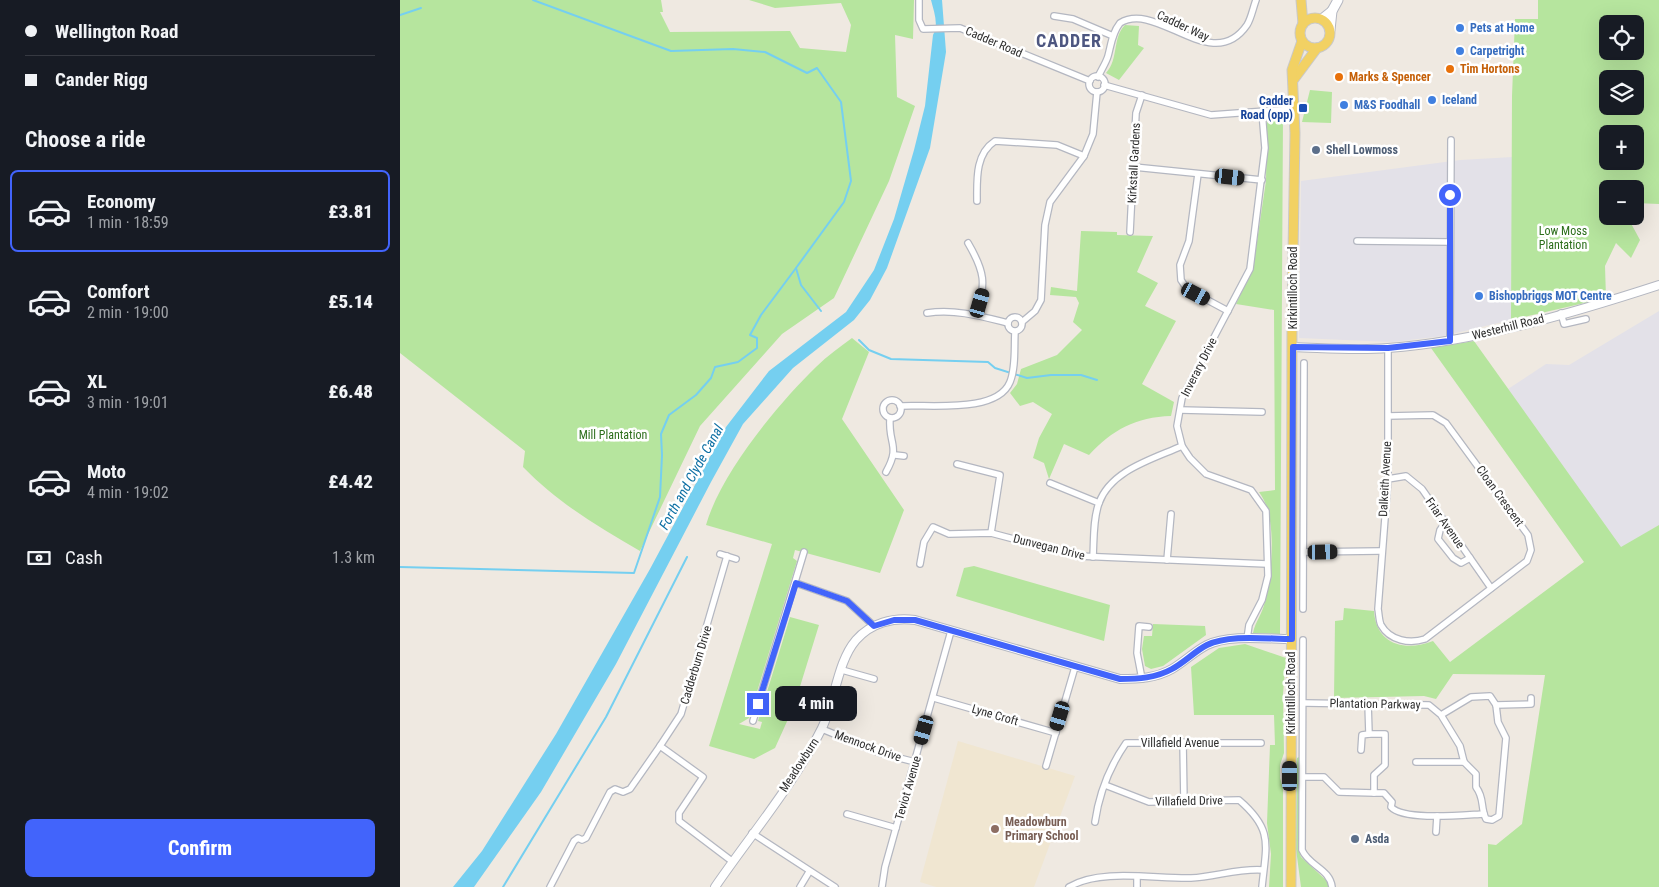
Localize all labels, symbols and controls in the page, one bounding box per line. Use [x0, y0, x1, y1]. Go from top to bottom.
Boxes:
street label: Cadder Way [1155, 8, 1211, 44]
map controls [1599, 15, 1644, 225]
button: locate [1599, 15, 1644, 60]
text: Wellington Road [55, 20, 178, 43]
place label: Pets at Home [1470, 21, 1535, 35]
marker: Pets at Home [1454, 22, 1466, 34]
street label: Cadder Road [963, 24, 1025, 60]
district label: CADDER [1036, 30, 1102, 51]
place label: Carpetright [1470, 44, 1525, 58]
marker: Carpetright [1454, 45, 1466, 57]
place label: Tim Hortons [1460, 62, 1520, 76]
marker: Tim Hortons [1444, 63, 1456, 75]
text: Cander Rigg [55, 68, 148, 91]
place label: Marks & Spencer [1349, 70, 1431, 84]
button: layers [1599, 70, 1644, 115]
marker: Marks & Spencer [1333, 71, 1345, 83]
place label: Iceland [1442, 93, 1477, 107]
place label: Cadder Road (opp) [1240, 94, 1293, 122]
marker: Iceland [1426, 94, 1438, 106]
place label: M&S Foodhall [1354, 98, 1420, 112]
marker: M&S Foodhall [1338, 99, 1350, 111]
marker: Cadder Road (opp) [1297, 102, 1309, 114]
street label: Kirkstall Gardens [1125, 122, 1143, 204]
button: + [1599, 125, 1644, 170]
text: Choose a ride [25, 127, 146, 152]
place label: Shell Lowmoss [1326, 143, 1399, 157]
marker: Shell Lowmoss [1310, 144, 1322, 156]
car [1214, 168, 1245, 186]
button: − [1599, 180, 1644, 225]
route start [1439, 184, 1461, 206]
icon: car [27, 189, 72, 234]
text: Economy [87, 190, 156, 213]
text: £3.81 [328, 200, 373, 223]
text: 1 min · 18:59 [87, 213, 169, 232]
park label: Low Moss Plantation [1539, 224, 1587, 252]
street label: Kirkintilloch Road [1286, 246, 1300, 329]
icon: car [27, 279, 72, 324]
text: Comfort [87, 280, 150, 303]
car [1179, 280, 1212, 308]
car [968, 287, 991, 319]
place label: Bishopbriggs MOT Centre [1489, 289, 1612, 303]
text: £5.14 [328, 290, 373, 313]
marker: Bishopbriggs MOT Centre [1473, 290, 1485, 302]
text: 2 min · 19:00 [87, 303, 169, 322]
street label: Westerhill Road [1471, 311, 1546, 343]
street label: Inverary Drive [1178, 335, 1220, 399]
icon: car [27, 369, 72, 414]
text: XL [87, 370, 107, 393]
text: £6.48 [328, 380, 373, 403]
text: 3 min · 19:01 [87, 393, 169, 412]
water label: Forth and Clyde Canal [656, 421, 727, 532]
park label: Mill Plantation [579, 428, 647, 442]
street label: Dalkeith Avenue [1376, 440, 1394, 517]
icon: car [27, 459, 72, 504]
text: Moto [87, 460, 126, 483]
street label: Cloan Crescent [1473, 463, 1527, 530]
text: £4.42 [328, 470, 373, 493]
text: 4 min · 19:02 [87, 483, 169, 502]
street label: Friar Avenue [1422, 495, 1468, 551]
street label: Dunvegan Drive [1012, 531, 1087, 563]
icon: cash [25, 544, 53, 572]
car [1307, 544, 1338, 560]
text: Cash [65, 546, 103, 569]
text: 1.3 km [332, 548, 375, 567]
street label: Cadderburn Drive [677, 624, 715, 706]
street label: Kirkintilloch Road [1284, 651, 1298, 734]
callout: 4 min [776, 686, 858, 722]
route end [747, 693, 769, 715]
text: 4 min [798, 694, 834, 713]
street label: Plantation Parkway [1329, 696, 1421, 712]
car [1048, 699, 1071, 733]
street label: Lyne Croft [970, 702, 1020, 728]
car [912, 714, 935, 746]
street label: Mennock Drive [833, 727, 904, 765]
street label: Meadowburn [776, 735, 822, 795]
street label: Villafield Avenue [1141, 736, 1219, 750]
street label: Teviot Avenue [892, 754, 924, 822]
car [1282, 761, 1297, 791]
street label: Villafield Drive [1155, 793, 1223, 809]
place label: Meadowburn Primary School [1005, 815, 1078, 843]
button: Confirm [25, 819, 375, 877]
marker: Meadowburn Primary School [989, 823, 1001, 835]
place label: Asda [1365, 832, 1390, 846]
marker: Asda [1349, 833, 1361, 845]

